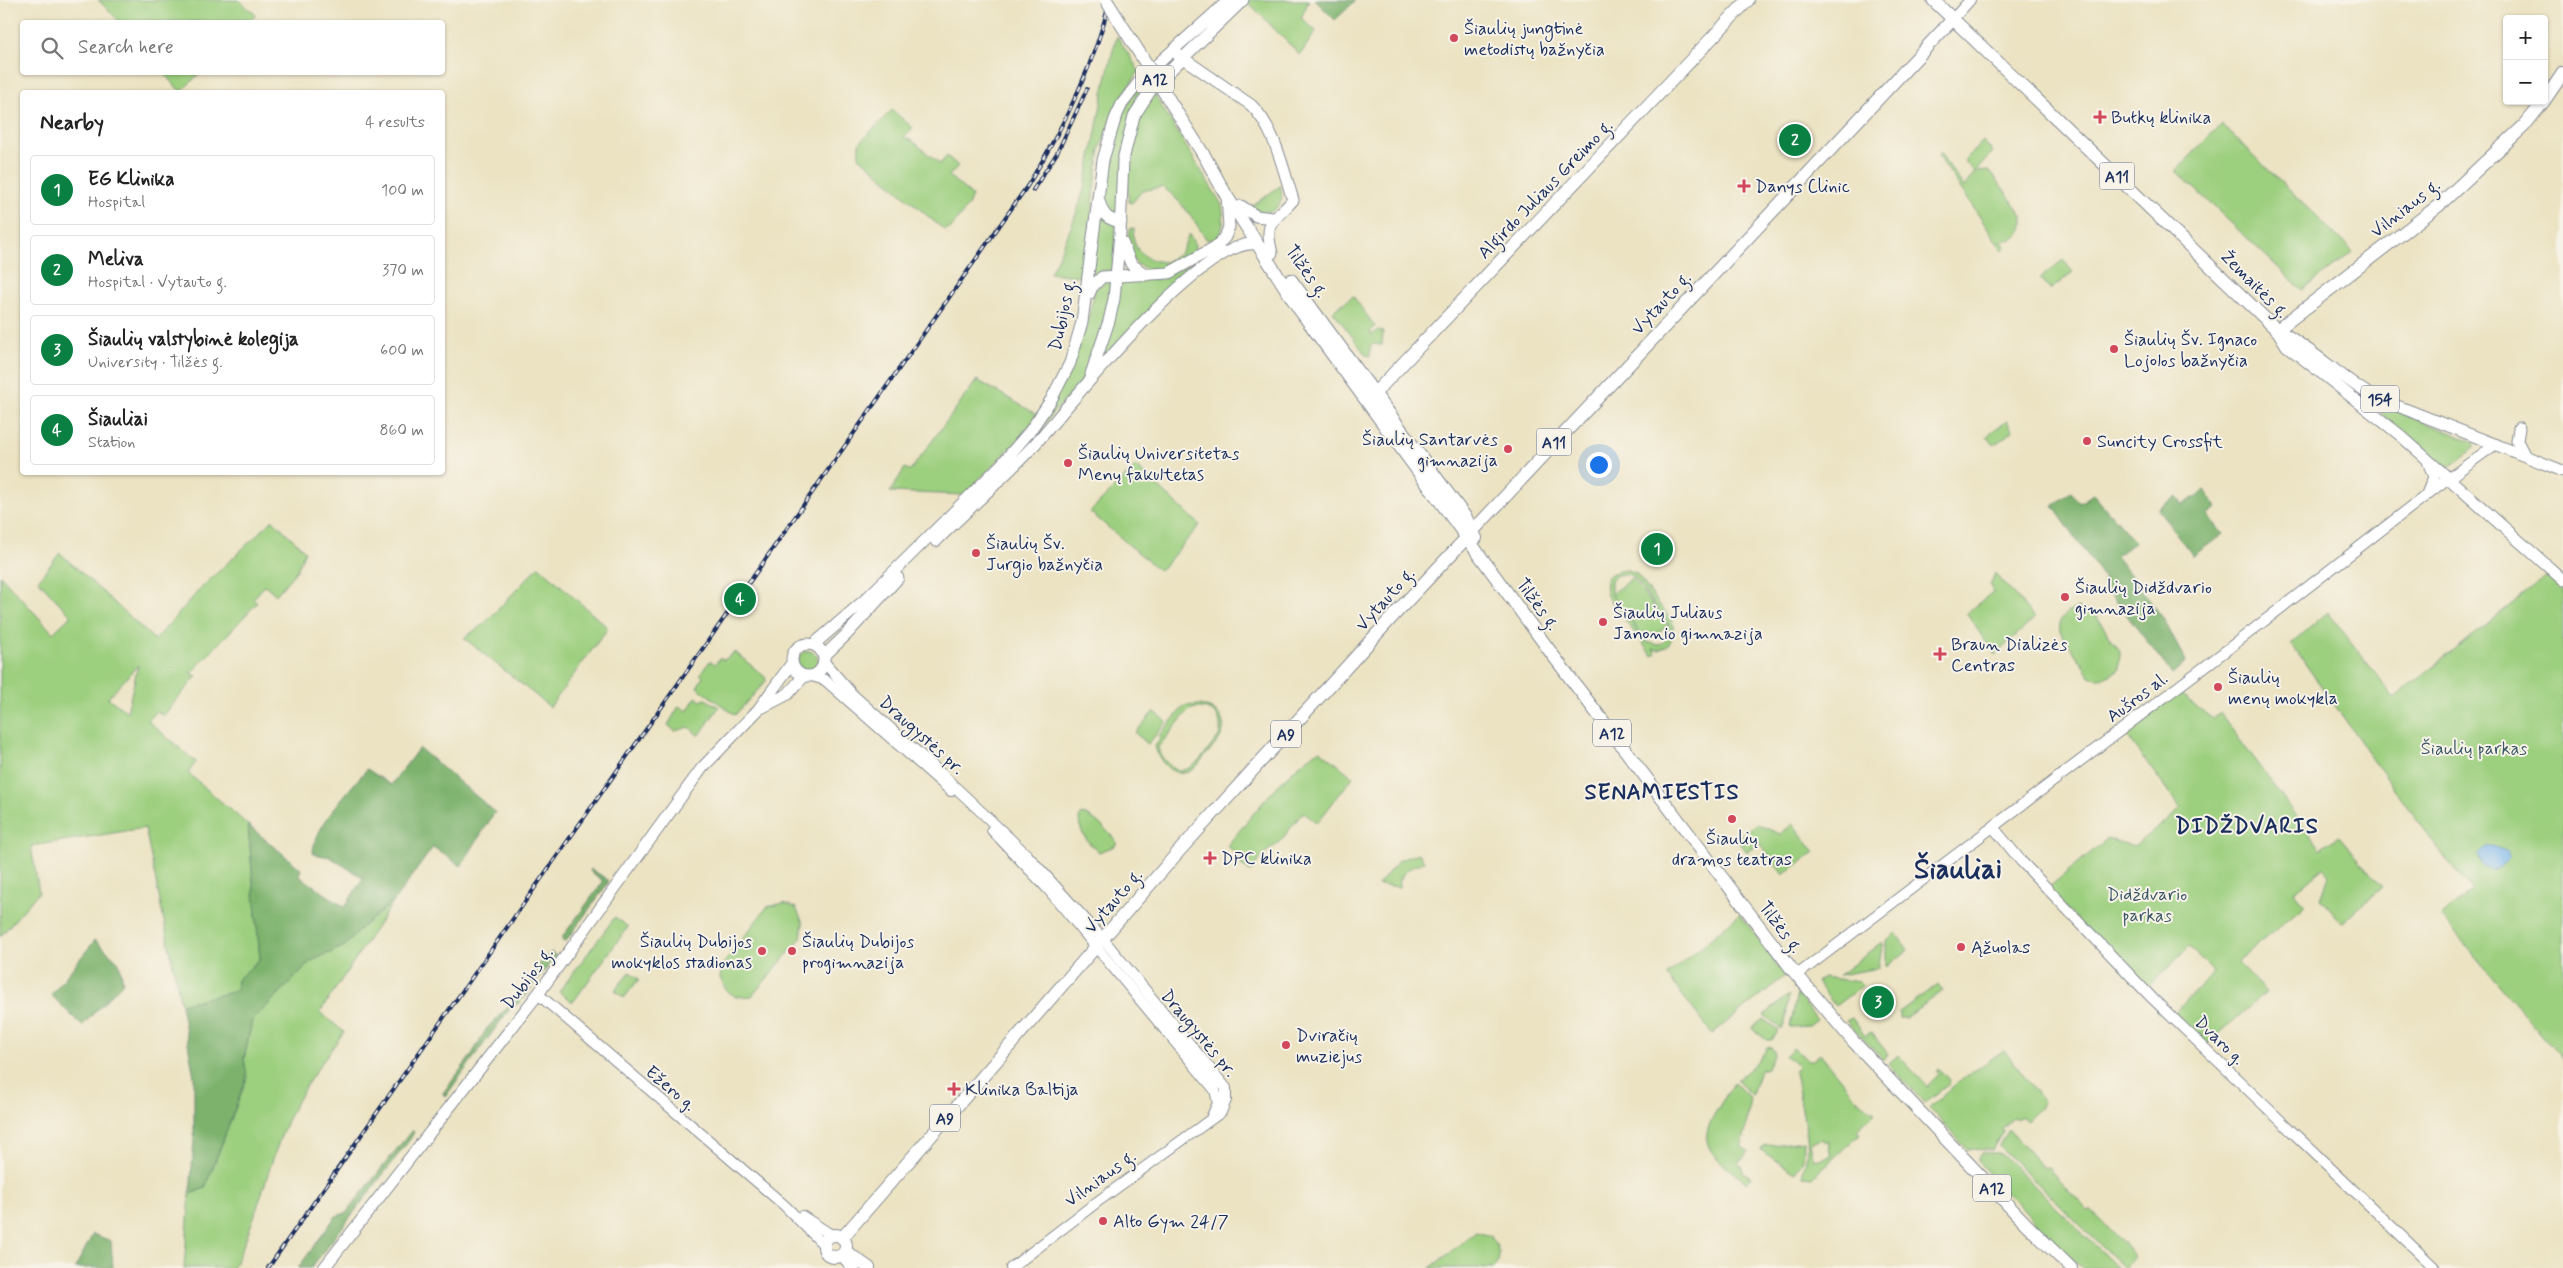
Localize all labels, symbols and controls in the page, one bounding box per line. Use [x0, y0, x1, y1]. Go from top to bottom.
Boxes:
map controls [2503, 15, 2548, 105]
button: + [2503, 15, 2548, 60]
place label: Šiaulių jungtinė metodistų bažnyčia [1464, 17, 1605, 62]
search box [20, 20, 445, 75]
marker: Šiaulių jungtinė metodistų bažnyčia [1448, 32, 1460, 44]
icon: search [38, 34, 66, 62]
text: Search here [78, 35, 174, 60]
button: − [2503, 60, 2548, 105]
road number: A12 [1136, 66, 1174, 92]
place label: Butkų klinika [2111, 106, 2211, 130]
text: Nearby [40, 109, 104, 137]
marker: Butkų klinika [2093, 110, 2107, 124]
text: 4 results [365, 112, 425, 133]
street label: Algirdo Juliaus Greimo g. [1473, 115, 1620, 266]
pin: 2 [1779, 121, 1811, 159]
road number: A11 [2100, 162, 2134, 190]
text: EG Klinika [88, 167, 175, 192]
street label: Vilniaus g. [2366, 174, 2447, 245]
place label: Danys Clinic [1755, 175, 1850, 199]
marker: Danys Clinic [1737, 179, 1751, 193]
text: 1 [53, 180, 61, 201]
text: 100 m [381, 180, 424, 201]
text: Hospital [88, 192, 145, 213]
street label: Tilžės g. [1278, 240, 1333, 304]
street label: Žemaitės g. [2214, 245, 2294, 325]
text: Meliva [88, 247, 144, 272]
text: 2 [53, 260, 61, 281]
text: 370 m [382, 260, 424, 281]
street label: Vytauto g. [1626, 267, 1699, 342]
text: Hospital · Vytauto g. [88, 272, 227, 293]
street label: Dubijos g. [1044, 277, 1084, 354]
text: Šiaulių valstybinė kolegija [88, 327, 299, 352]
place label: Šiaulių Šv. Ignaco Lojolos bažnyčia [2124, 328, 2257, 373]
text: 3 [53, 340, 61, 361]
text: 600 m [380, 340, 424, 361]
marker: Šiaulių Šv. Ignaco Lojolos bažnyčia [2108, 343, 2120, 355]
text: University · Tilžės g. [88, 352, 223, 373]
road number: 154 [2361, 386, 2399, 412]
text: Šiauliai [88, 407, 148, 432]
text: 4 [52, 420, 62, 441]
text: 860 m [379, 420, 424, 441]
place label: Šiaulių Santarvės gimnazija [1362, 428, 1498, 473]
road number: A11 [1536, 428, 1572, 456]
place label: Suncity Crossfit [2097, 430, 2223, 454]
text: Station [88, 432, 135, 453]
marker: Suncity Crossfit [2081, 435, 2093, 447]
place label: Šiaulių Universitetas Menų fakultetas [1078, 442, 1240, 487]
marker: Šiaulių Santarvės gimnazija [1502, 443, 1514, 455]
your location [1586, 452, 1612, 478]
marker: Šiaulių Universitetas Menų fakultetas [1062, 457, 1074, 469]
pin: 1 [1641, 530, 1673, 568]
place label: Šiaulių Šv. Jurgio bažnyčia [986, 532, 1103, 578]
marker: Šiaulių Šv. Jurgio bažnyčia [970, 547, 982, 559]
street label: Vytauto g. [1351, 563, 1422, 638]
street label: Tilžės g. [1508, 573, 1564, 637]
place label: Šiaulių Didždvario gimnazija [2075, 576, 2212, 621]
pin: 4 [724, 580, 756, 618]
marker: Šiaulių Didždvario gimnazija [2059, 591, 2071, 603]
place label: Šiaulių Juliaus Janonio gimnazija [1613, 601, 1763, 646]
marker: Šiaulių Juliaus Janonio gimnazija [1597, 616, 1609, 628]
place label: Braun Dializės Centras [1951, 633, 2067, 678]
marker: Braun Dializės Centras [1933, 647, 1947, 661]
place label: Šiaulių menų mokykla [2228, 666, 2338, 711]
street label: Aušros al. [2102, 667, 2173, 729]
marker: Šiaulių menų mokykla [2212, 681, 2224, 693]
street label: Draugystės pr. [873, 691, 969, 781]
road number: A12 [1593, 720, 1631, 746]
road number: A9 [1271, 721, 1301, 748]
park label: Šiaulių parkas [2421, 737, 2527, 761]
district label: SENAMIESTIS [1584, 779, 1740, 807]
marker: Šiaulių dramos teatras [1726, 813, 1738, 825]
district label: DIDŽDVARIS [2175, 813, 2319, 841]
place label: Šiaulių dramos teatras [1672, 827, 1792, 872]
place label: DPC klinika [1221, 847, 1312, 871]
marker: DPC klinika [1203, 851, 1217, 865]
district label: Šiauliai [1914, 851, 2002, 889]
street label: Vytauto g. [1079, 864, 1150, 940]
park label: Didždvario parkas [2107, 883, 2187, 928]
street label: Tilžės g. [1751, 897, 1808, 960]
place label: Šiaulių Dubijos mokyklos stadionas [611, 930, 752, 975]
place label: Šiaulių Dubijos progimnazija [802, 930, 914, 975]
place label: Ąžuolas [1971, 936, 2030, 960]
marker: Ąžuolas [1955, 941, 1967, 953]
street label: Dubijos g. [496, 942, 561, 1016]
marker: Šiaulių Dubijos mokyklos stadionas [756, 945, 768, 957]
marker: Šiaulių Dubijos progimnazija [786, 945, 798, 957]
pin: 3 [1862, 983, 1894, 1021]
street label: Draugystės pr. [1154, 985, 1242, 1083]
street label: Dvaro g. [2189, 1011, 2250, 1071]
place label: Dviračių muziejus [1296, 1024, 1362, 1069]
marker: Dviračių muziejus [1280, 1039, 1292, 1051]
street label: Ežero g. [640, 1061, 701, 1117]
place label: Klinika Baltija [965, 1078, 1079, 1102]
marker: Klinika Baltija [947, 1082, 961, 1096]
road number: A9 [930, 1104, 960, 1132]
street label: Vilniaus g. [1060, 1145, 1142, 1214]
road number: A12 [1973, 1174, 2011, 1202]
place label: Alto Gym 24/7 [1113, 1210, 1229, 1234]
marker: Alto Gym 24/7 [1097, 1215, 1109, 1227]

